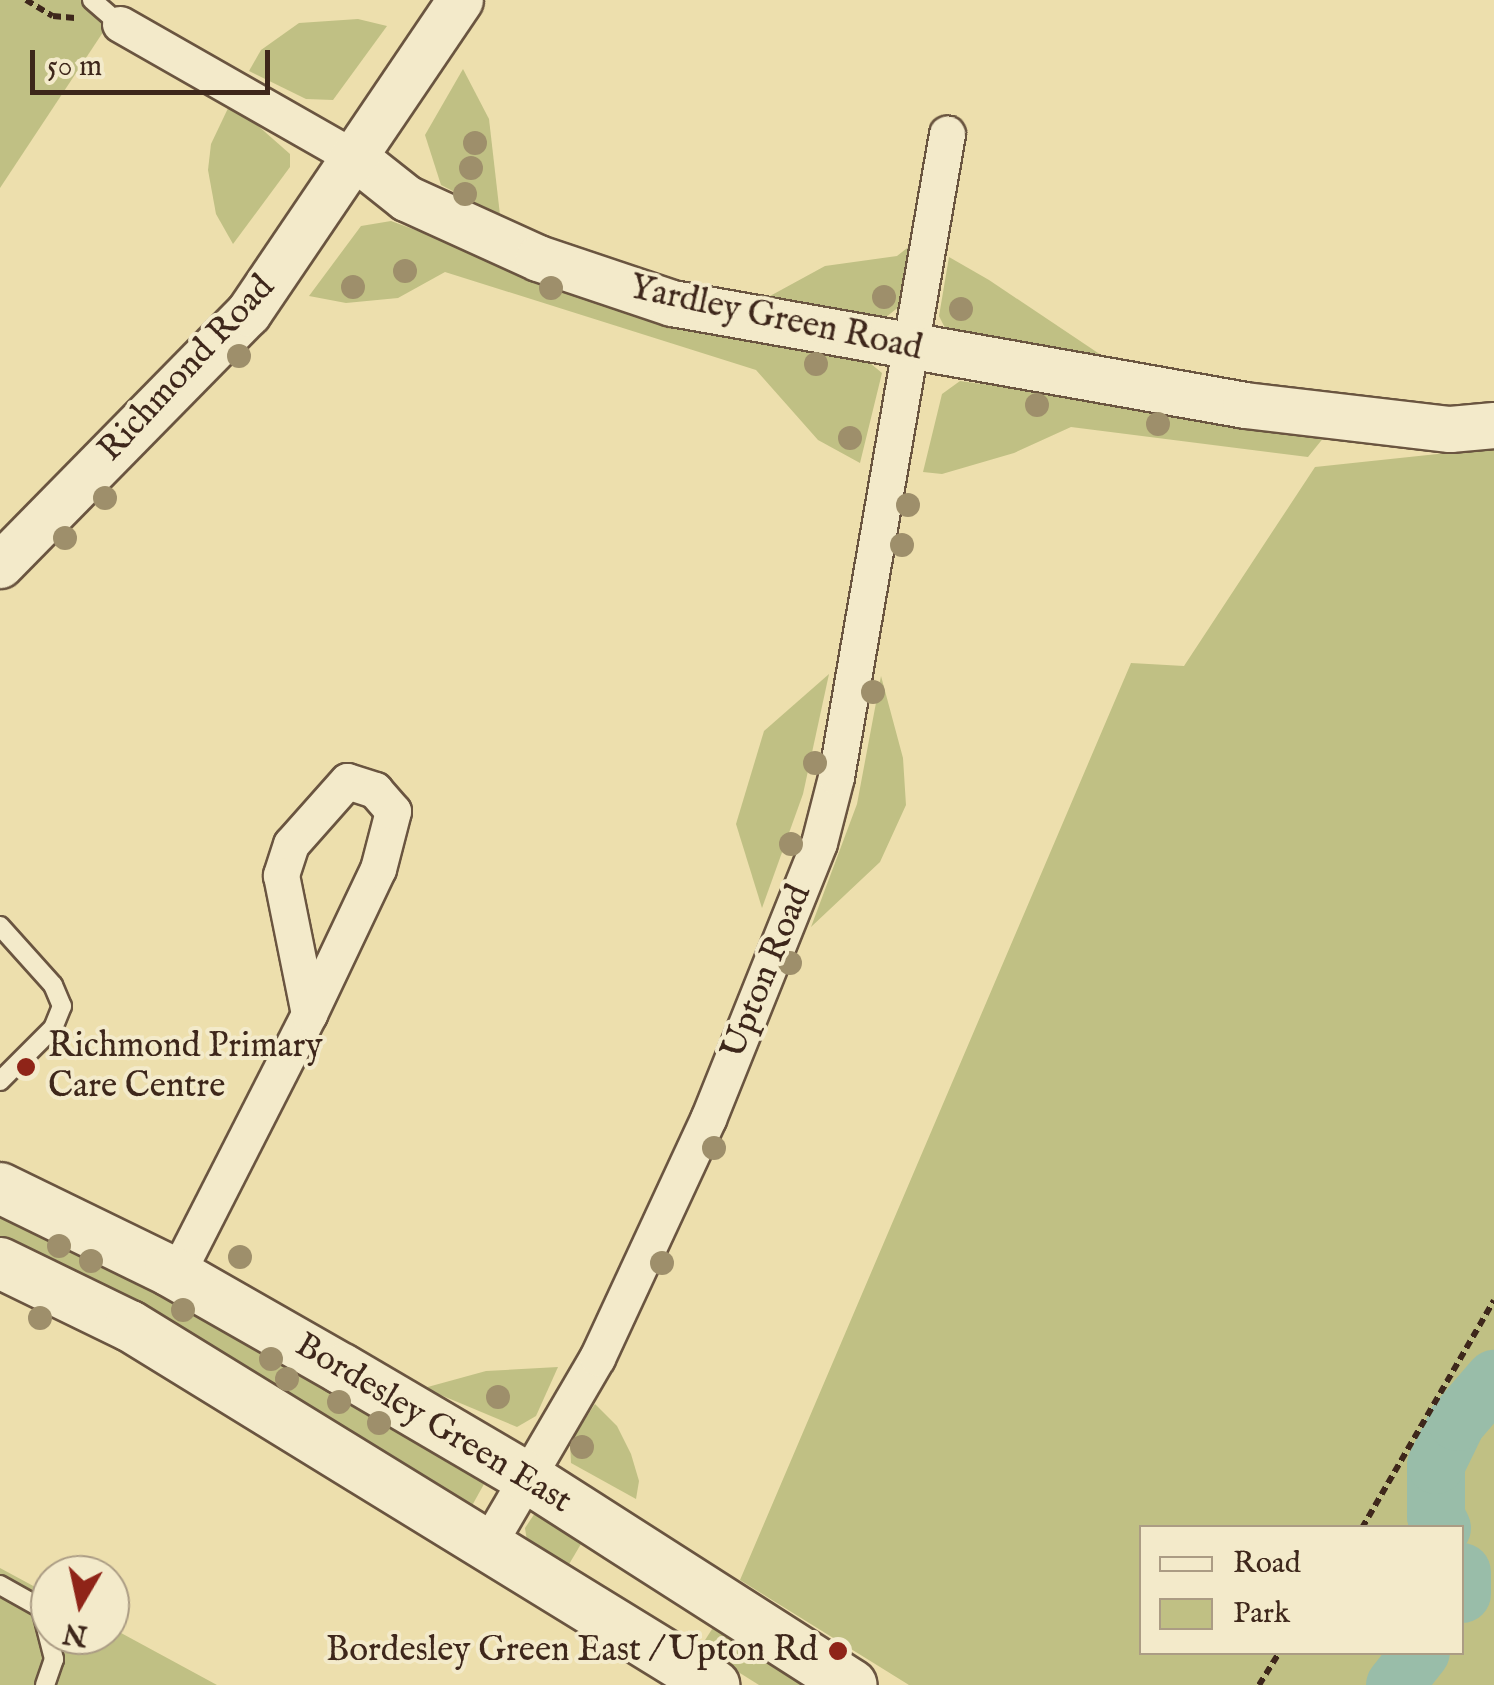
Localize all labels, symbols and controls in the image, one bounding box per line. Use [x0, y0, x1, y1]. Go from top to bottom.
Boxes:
scale bar [35, 30, 275, 92]
text: 50 m [47, 48, 102, 86]
street label: Richmond Road [90, 267, 284, 471]
street label: Yardley Green Road [626, 267, 926, 371]
street label: Upton Road [713, 879, 821, 1065]
place label: Richmond Primary Care Centre [48, 1026, 323, 1108]
marker: Richmond Primary Care Centre [13, 1054, 39, 1080]
street label: Bordesley Green East [287, 1325, 579, 1523]
legend [1139, 1525, 1464, 1655]
text: Road [1233, 1545, 1301, 1583]
north arrow [30, 1555, 130, 1655]
text: Park [1233, 1595, 1290, 1633]
text: N [61, 1614, 90, 1652]
place label: Bordesley Green East / Upton Rd [326, 1630, 818, 1672]
marker: Bordesley Green East / Upton Rd [827, 1640, 849, 1662]

